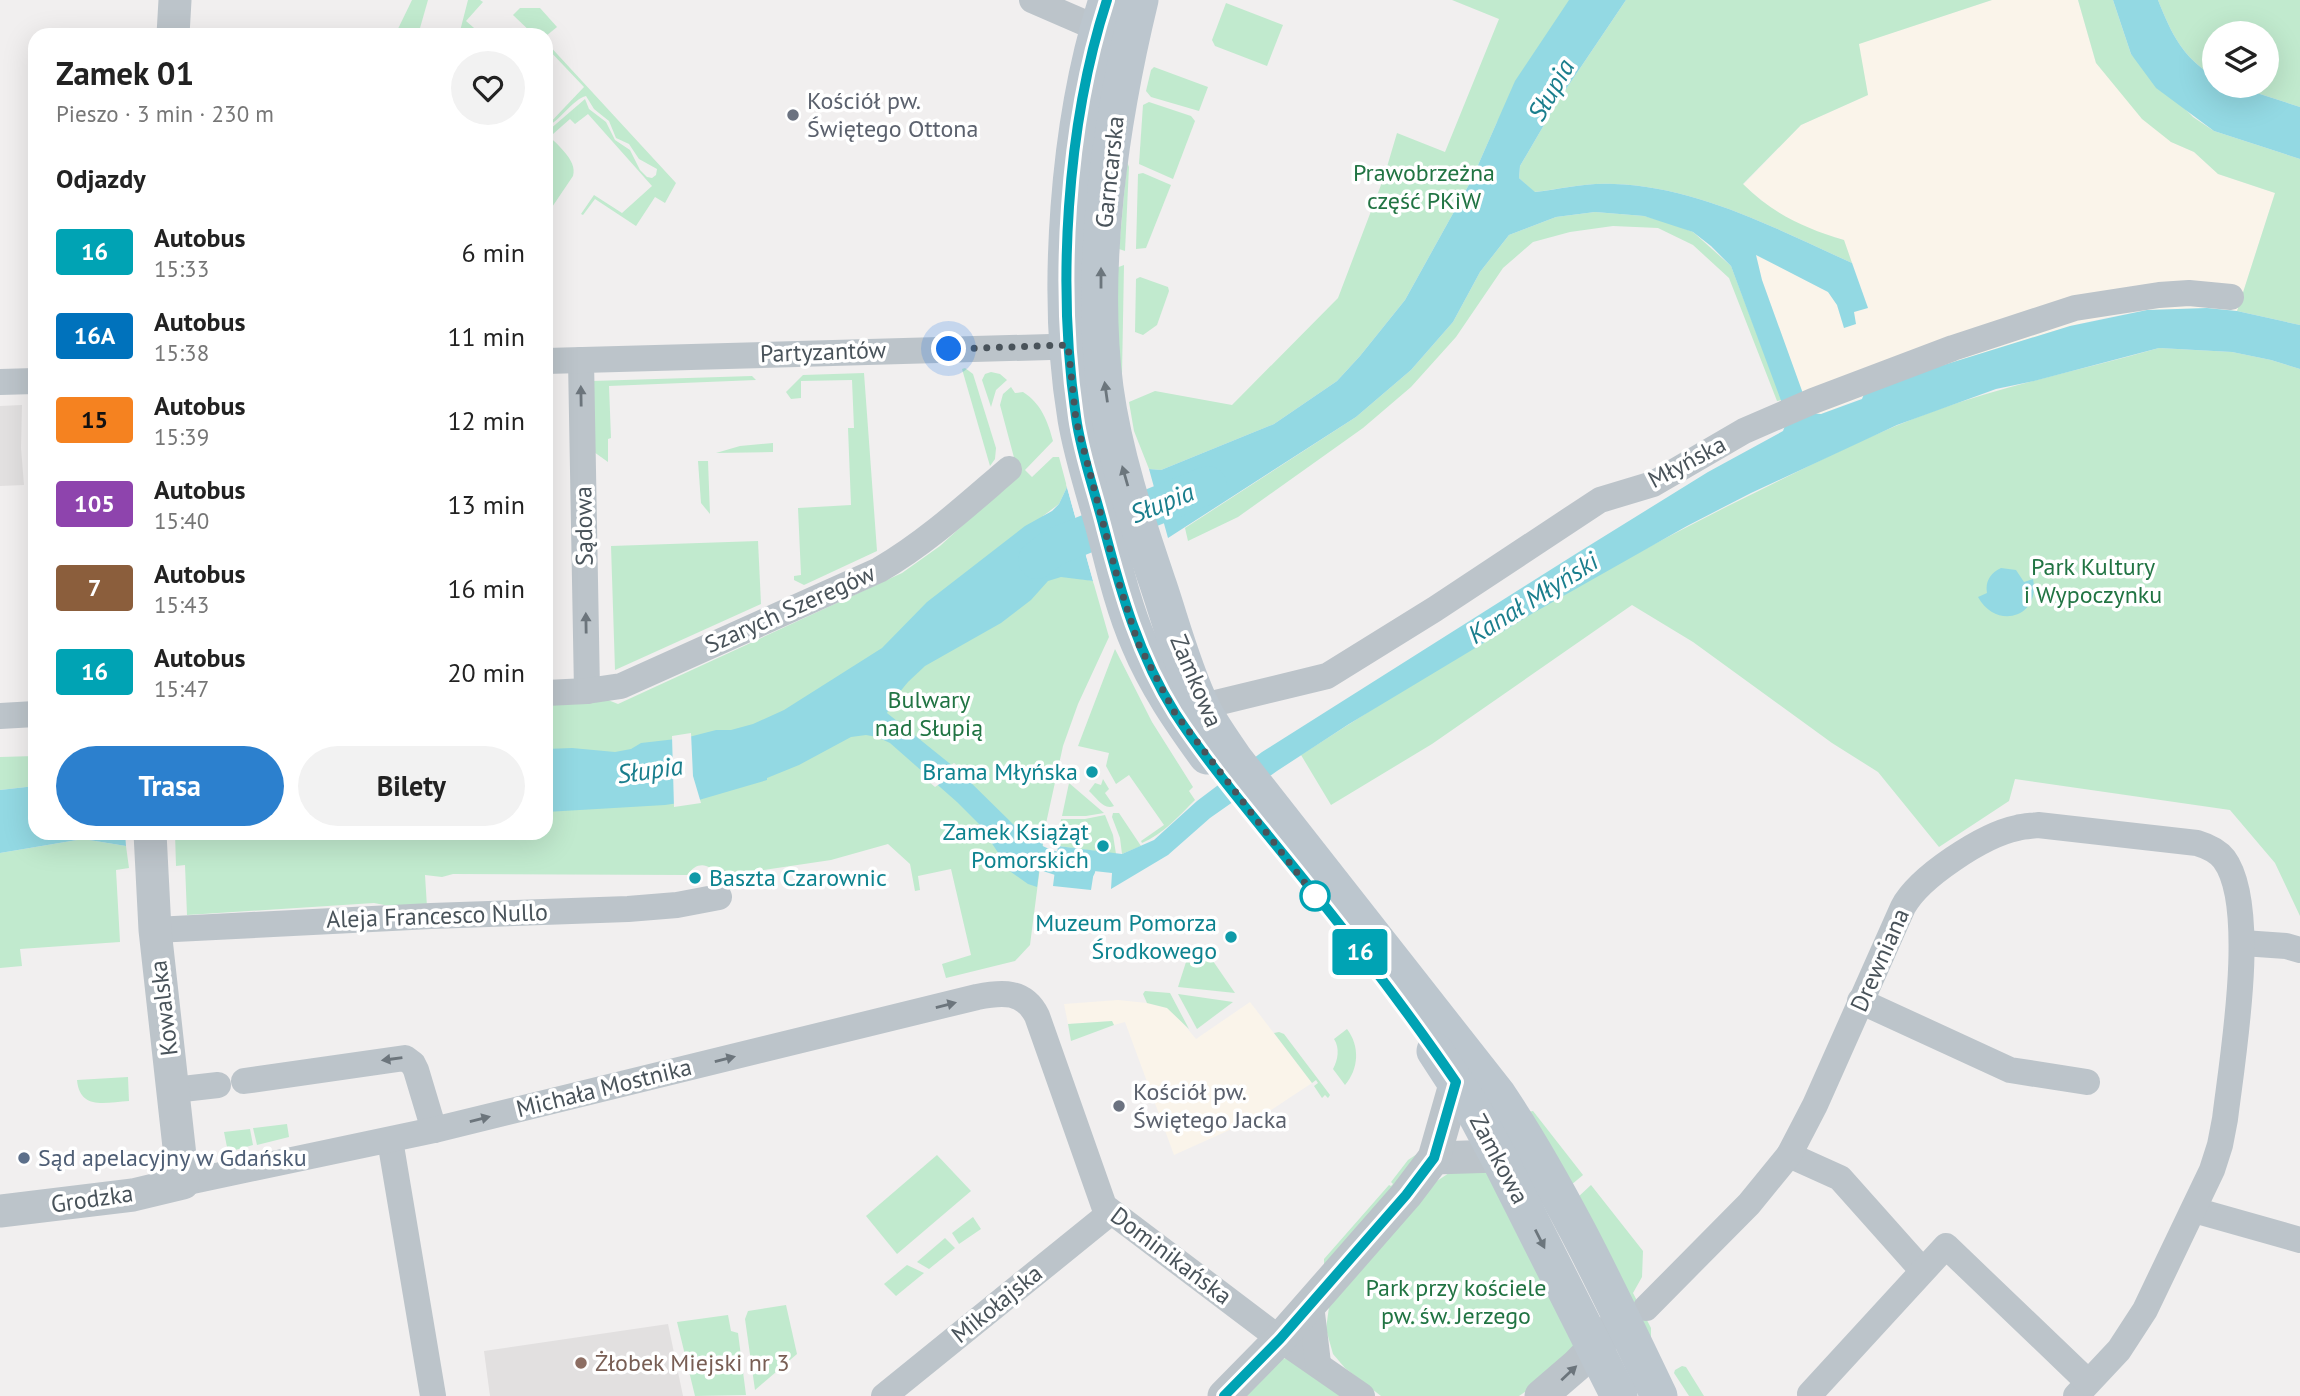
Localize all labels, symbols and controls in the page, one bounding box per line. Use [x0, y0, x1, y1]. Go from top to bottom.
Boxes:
map controls [2202, 21, 2279, 98]
button: layers [2202, 21, 2279, 98]
text: Zamek 01 [56, 51, 194, 94]
button: heart [451, 51, 525, 125]
water label: Słupia [1520, 53, 1582, 127]
place label: Kościół pw. Świętego Ottona [807, 85, 978, 144]
text: Pieszo · 3 min · 230 m [56, 99, 274, 128]
marker: Kościół pw. Świętego Ottona [785, 107, 801, 123]
street label: Garncarska [1088, 114, 1131, 229]
park label: Prawobrzeżna część PKiW [1353, 157, 1495, 216]
text: Odjazdy [56, 162, 146, 195]
text: Autobus [154, 221, 246, 254]
text: 16 [81, 236, 108, 267]
text: 6 min [462, 236, 525, 269]
text: 15:33 [154, 254, 209, 283]
one-way arrow [1095, 267, 1107, 289]
text: Autobus [154, 305, 246, 338]
text: 16A [74, 320, 115, 351]
text: 11 min [447, 320, 525, 353]
your location [931, 331, 966, 366]
street label: Partyzantów [759, 334, 887, 369]
text: 15:38 [154, 338, 209, 367]
one-way arrow [1100, 381, 1111, 403]
one-way arrow [575, 385, 587, 407]
text: Autobus [154, 389, 246, 422]
text: 15 [81, 404, 108, 435]
text: 12 min [447, 404, 525, 437]
text: 15:39 [154, 422, 209, 451]
street label: Młyńska [1642, 428, 1731, 495]
one-way arrow [1120, 465, 1130, 486]
text: Autobus [154, 473, 246, 506]
water label: Słupia [1125, 475, 1199, 530]
street label: Sądowa [567, 486, 600, 566]
text: 105 [74, 488, 115, 519]
text: 13 min [447, 488, 525, 521]
text: 15:40 [154, 506, 209, 535]
water label: Kanał Młyński [1461, 544, 1605, 651]
park label: Park Kultury i Wypoczynku [2024, 551, 2162, 610]
text: Autobus [154, 557, 246, 590]
street label: Szarych Szeregów [700, 557, 880, 660]
text: 7 [88, 572, 101, 603]
text: 16 min [447, 572, 525, 605]
text: 15:43 [154, 590, 209, 619]
one-way arrow [580, 612, 592, 634]
street label: Zamkowa [1163, 630, 1230, 732]
text: Autobus [154, 641, 246, 674]
text: 16 [81, 656, 108, 687]
text: 20 min [447, 656, 525, 689]
text: 15:47 [154, 674, 209, 703]
park label: Bulwary nad Słupią [875, 684, 983, 743]
button: Trasa [56, 746, 284, 826]
button: Bilety [298, 746, 525, 826]
water label: Słupia [615, 749, 685, 790]
place label: Brama Młyńska [922, 756, 1078, 787]
marker: Brama Młyńska [1084, 764, 1100, 780]
place label: Zamek Książąt Pomorskich [943, 816, 1089, 875]
marker: Zamek Książąt Pomorskich [1095, 838, 1111, 854]
place label: Baszta Czarownic [709, 862, 887, 893]
marker: Baszta Czarownic [687, 870, 703, 886]
unlabelled marker [1300, 881, 1330, 911]
street label: Aleja Francesco Nullo [326, 896, 548, 935]
street label: Drewniana [1843, 903, 1916, 1016]
place label: Muzeum Pomorza Środkowego [1035, 907, 1217, 966]
marker: Muzeum Pomorza Środkowego [1223, 929, 1239, 945]
line badge: 16 [1328, 929, 1392, 975]
text: 16 [1346, 936, 1374, 967]
street label: Kowalska [142, 958, 185, 1058]
one-way arrow [935, 999, 957, 1010]
street label: Michała Mostnika [513, 1051, 695, 1124]
one-way arrow [714, 1053, 736, 1064]
one-way arrow [381, 1054, 403, 1065]
place label: Kościół pw. Świętego Jacka [1133, 1076, 1287, 1135]
marker: Kościół pw. Świętego Jacka [1111, 1098, 1127, 1114]
street label: Zamkowa [1463, 1109, 1536, 1209]
one-way arrow [469, 1113, 491, 1124]
place label: Sąd apelacyjny w Gdańsku [38, 1142, 307, 1173]
marker: Sąd apelacyjny w Gdańsku [16, 1150, 32, 1166]
street label: Grodzka [49, 1177, 135, 1220]
street label: Dominikańska [1104, 1200, 1238, 1311]
one-way arrow [1535, 1229, 1546, 1249]
street label: Mikołajska [945, 1257, 1049, 1350]
park label: Park przy kościele pw. św. Jerzego [1365, 1272, 1547, 1331]
place label: Żłobek Miejski nr 3 [595, 1347, 790, 1378]
marker: Żłobek Miejski nr 3 [573, 1355, 589, 1371]
one-way arrow [1560, 1365, 1578, 1381]

